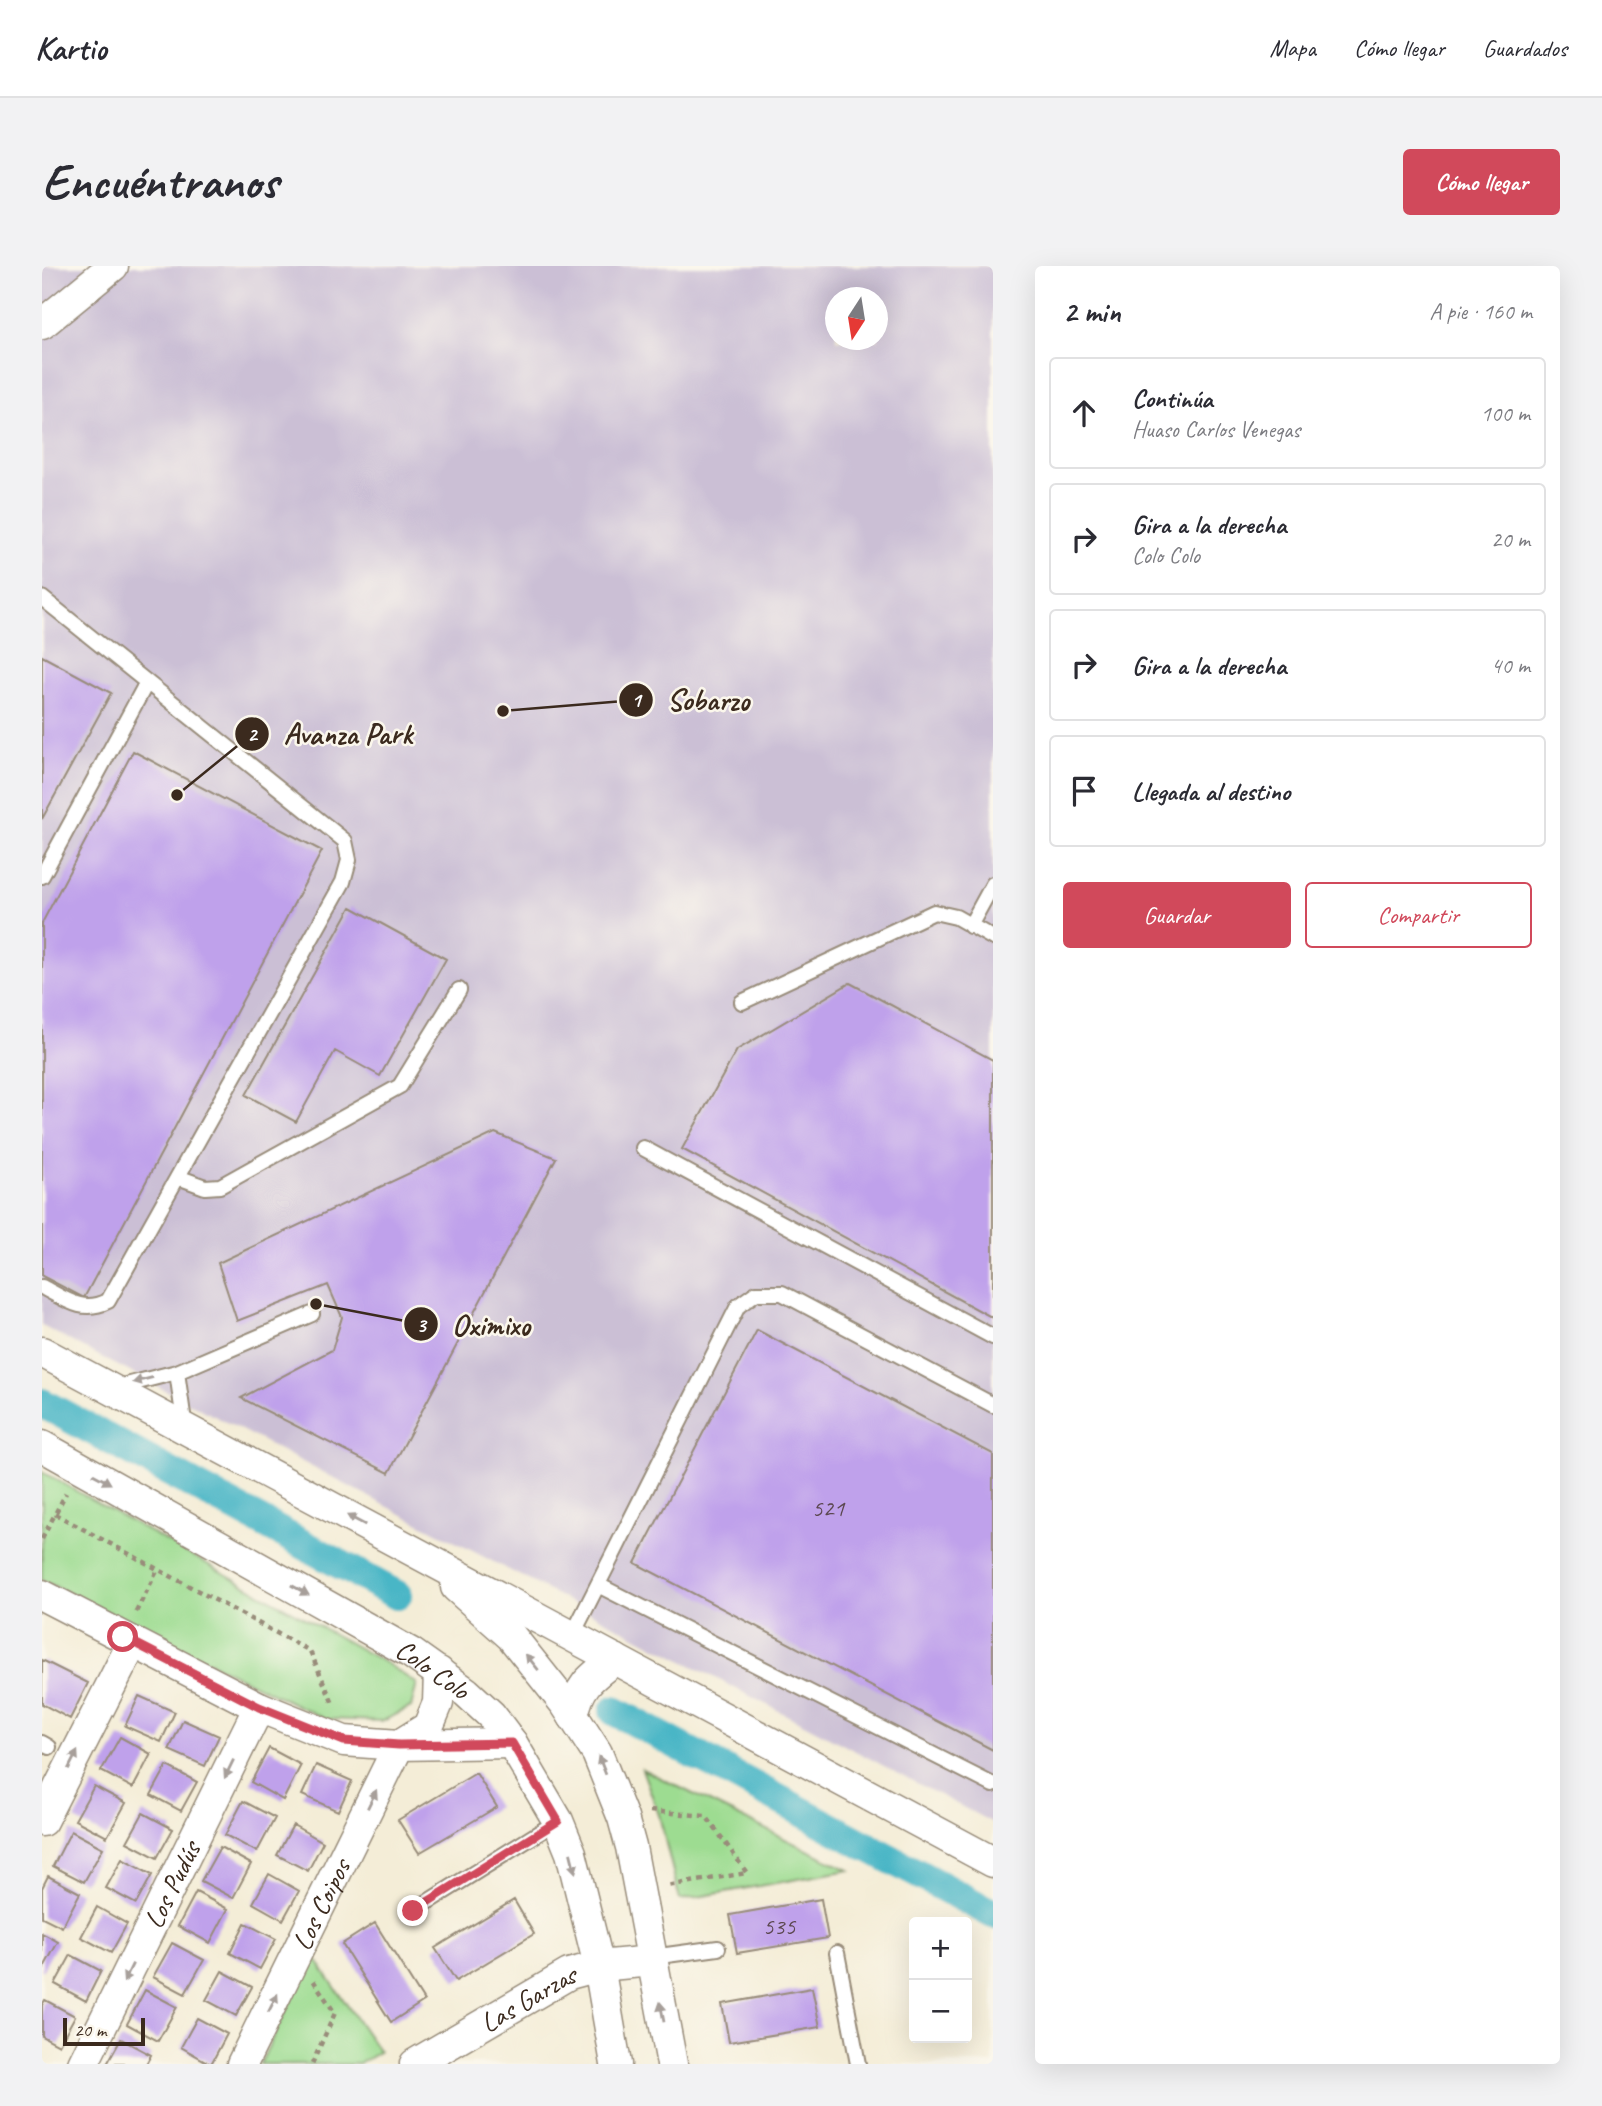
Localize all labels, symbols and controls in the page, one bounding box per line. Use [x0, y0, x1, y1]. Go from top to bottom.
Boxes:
text: Kartio [35, 27, 106, 69]
text: Mapa [1269, 33, 1316, 63]
text: Cómo llegar [1354, 33, 1445, 63]
text: Guardados [1483, 33, 1567, 63]
button: Cómo llegar [1403, 149, 1560, 215]
text: Encuéntranos [42, 151, 278, 213]
north arrow [825, 287, 888, 350]
text: 2 min [1063, 293, 1120, 331]
text: A pie · 160 m [1429, 297, 1532, 326]
text: Continúa [1132, 382, 1213, 415]
icon: ahead [1065, 394, 1103, 432]
text: 100 m [1481, 399, 1530, 428]
text: Huaso Carlos Venegas [1132, 415, 1300, 444]
text: Gira a la derecha [1132, 508, 1286, 541]
icon: right [1065, 520, 1103, 558]
text: 20 m [1491, 525, 1530, 554]
text: Colo Colo [1132, 541, 1200, 570]
icon: right [1065, 646, 1103, 684]
text: Gira a la derecha [1132, 649, 1286, 682]
text: 40 m [1491, 651, 1530, 680]
callout: Sobarzo [618, 674, 763, 725]
text: Sobarzo [667, 681, 751, 719]
text: 1 [631, 687, 643, 713]
callout: Avanza Park [235, 708, 427, 759]
text: Avanza Park [284, 715, 415, 753]
text: 2 [247, 721, 259, 747]
icon: arrive [1065, 772, 1103, 810]
text: Llegada al destino [1132, 775, 1290, 808]
button: Guardar [1063, 882, 1291, 948]
button: Compartir [1305, 882, 1532, 948]
callout: Oximixo [404, 1299, 544, 1350]
text: Oximixo [452, 1306, 532, 1344]
text: 3 [416, 1312, 428, 1338]
one-way arrow [132, 1375, 154, 1386]
one-way arrow [92, 1473, 111, 1485]
house number: 521 [812, 1493, 845, 1523]
one-way arrow [345, 1515, 365, 1527]
one-way arrow [290, 1584, 310, 1596]
route start [107, 1621, 138, 1652]
street label: Colo Colo [390, 1631, 478, 1708]
one-way arrow [525, 1654, 540, 1671]
one-way arrow [66, 1750, 78, 1770]
one-way arrow [596, 1755, 607, 1776]
one-way arrow [223, 1759, 234, 1779]
one-way arrow [367, 1789, 378, 1809]
street label: Los Pudús [135, 1833, 209, 1934]
street label: Los Coipos [284, 1851, 359, 1955]
one-way arrow [568, 1852, 579, 1874]
route end [397, 1895, 428, 1926]
house number: 535 [763, 1911, 796, 1941]
map controls [909, 1917, 972, 2043]
button: + [909, 1917, 972, 1980]
street label: Las Garzas [474, 1955, 581, 2040]
one-way arrow [122, 1963, 133, 1983]
button: − [909, 1980, 972, 2043]
one-way arrow [267, 1993, 278, 2013]
one-way arrow [657, 2001, 668, 2023]
scale bar [63, 2015, 145, 2047]
text: 20 m [74, 2018, 106, 2042]

